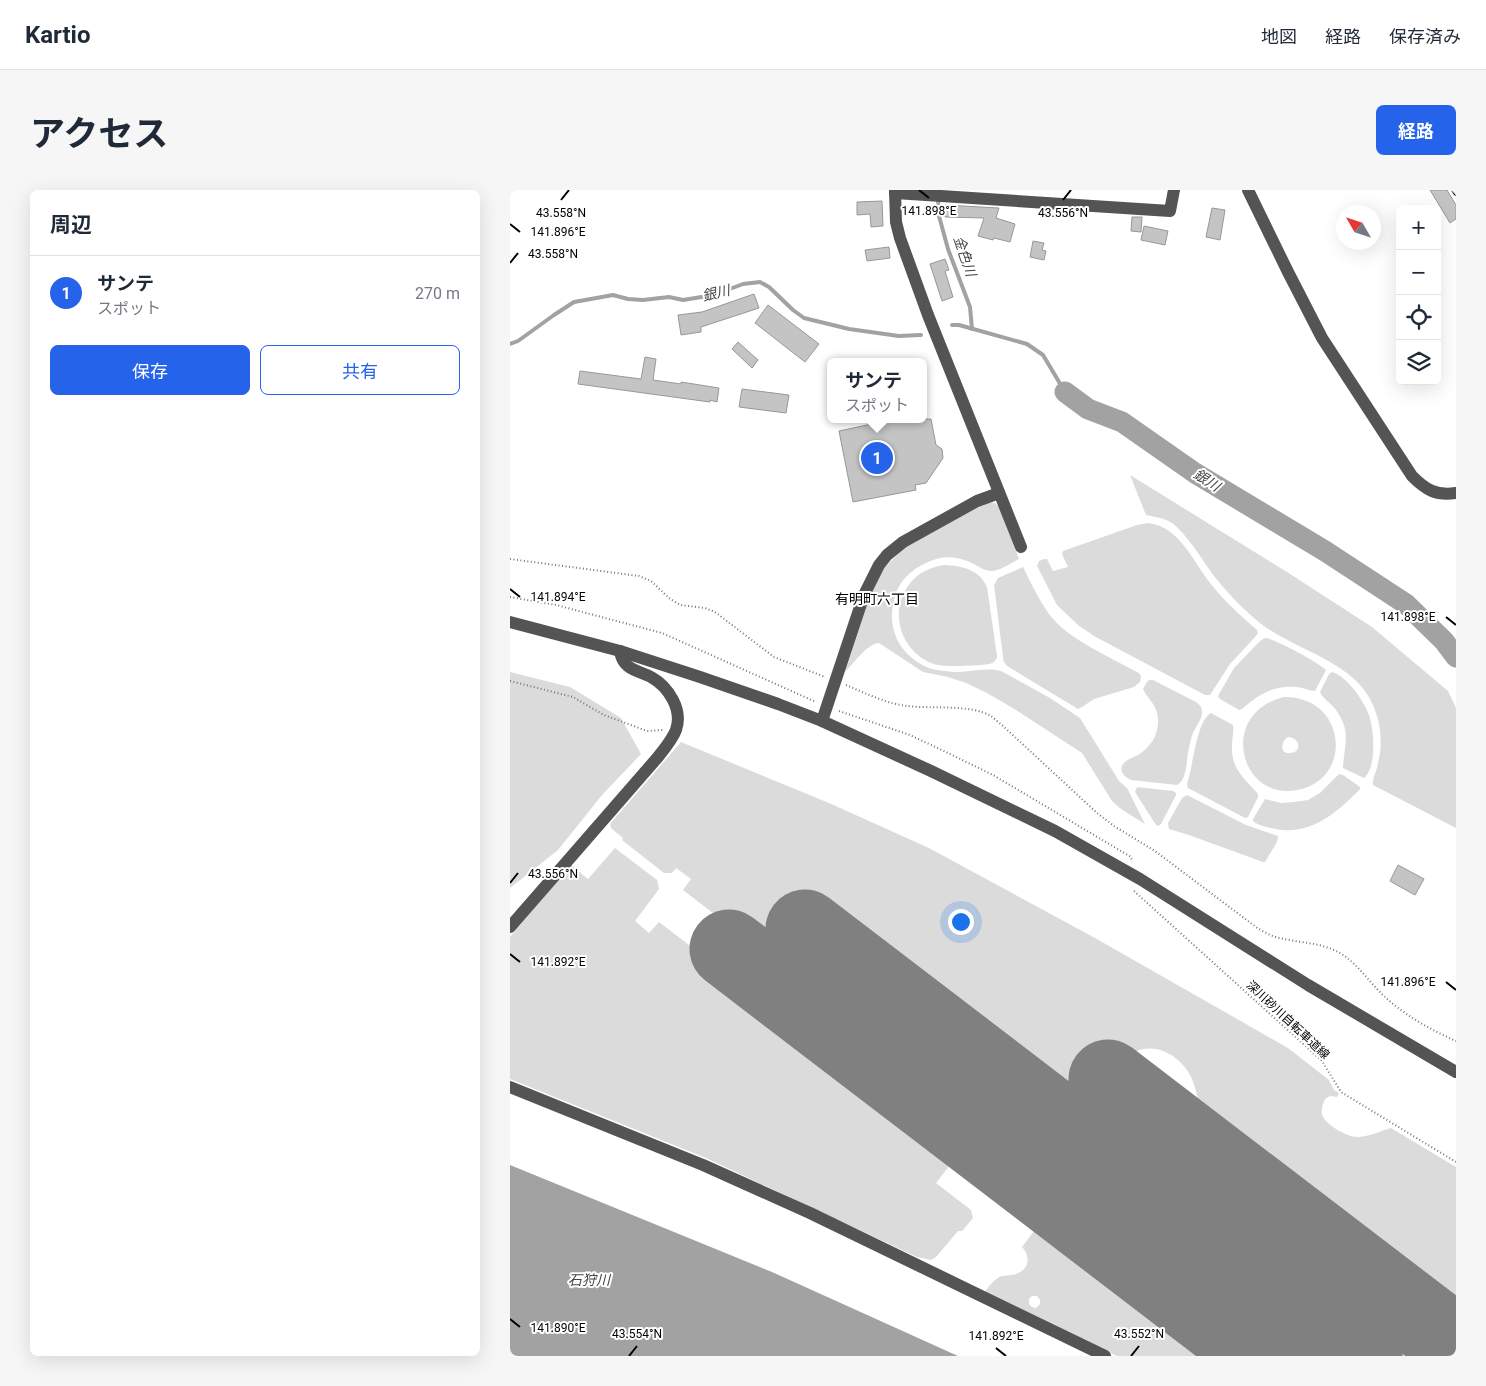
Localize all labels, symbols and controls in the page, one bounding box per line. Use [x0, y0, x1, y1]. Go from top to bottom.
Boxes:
text: Kartio [25, 21, 91, 49]
text: 地図 [1261, 26, 1297, 47]
text: 経路 [1325, 26, 1361, 47]
text: 保存済み [1389, 26, 1461, 47]
button: 経路 [1376, 105, 1456, 155]
text: アクセス [30, 114, 168, 155]
text: 141.898°E [902, 204, 957, 218]
north arrow [1336, 205, 1381, 250]
map controls [1396, 205, 1441, 385]
button: + [1396, 205, 1441, 250]
text: 43.558°N [536, 206, 586, 220]
text: 43.556°N [1038, 206, 1088, 220]
text: 周辺 [50, 213, 92, 237]
text: 141.896°E [531, 225, 586, 239]
water label: 金色川 [951, 234, 980, 280]
text: 43.558°N [528, 247, 578, 261]
button: − [1396, 250, 1441, 295]
text: サンテ [97, 272, 154, 295]
water label: 銀川 [701, 282, 733, 304]
text: 1 [61, 284, 71, 303]
text: 270 m [415, 284, 460, 303]
button: locate [1396, 295, 1441, 340]
text: スポット [97, 299, 161, 318]
button: layers [1396, 340, 1441, 385]
button: 保存 [50, 345, 250, 395]
button: 共有 [260, 345, 460, 395]
popup [827, 358, 927, 423]
text: サンテ [845, 369, 902, 392]
text: スポット [845, 396, 909, 415]
pin: 1 [861, 439, 893, 477]
water label: 銀川 [1191, 466, 1225, 495]
text: 141.894°E [531, 590, 586, 604]
district label: 有明町六丁目 [835, 591, 919, 607]
text: 141.898°E [1381, 610, 1436, 624]
text: 43.556°N [528, 867, 578, 881]
your location [948, 909, 974, 935]
text: 141.892°E [531, 955, 586, 969]
text: 141.896°E [1381, 975, 1436, 989]
street label: 深川砂川自転車道線 [1244, 978, 1332, 1062]
water label: 石狩川 [568, 1272, 612, 1288]
text: 141.890°E [531, 1321, 586, 1335]
text: 43.554°N [612, 1327, 662, 1341]
text: 43.552°N [1114, 1327, 1164, 1341]
text: 141.892°E [969, 1329, 1024, 1343]

